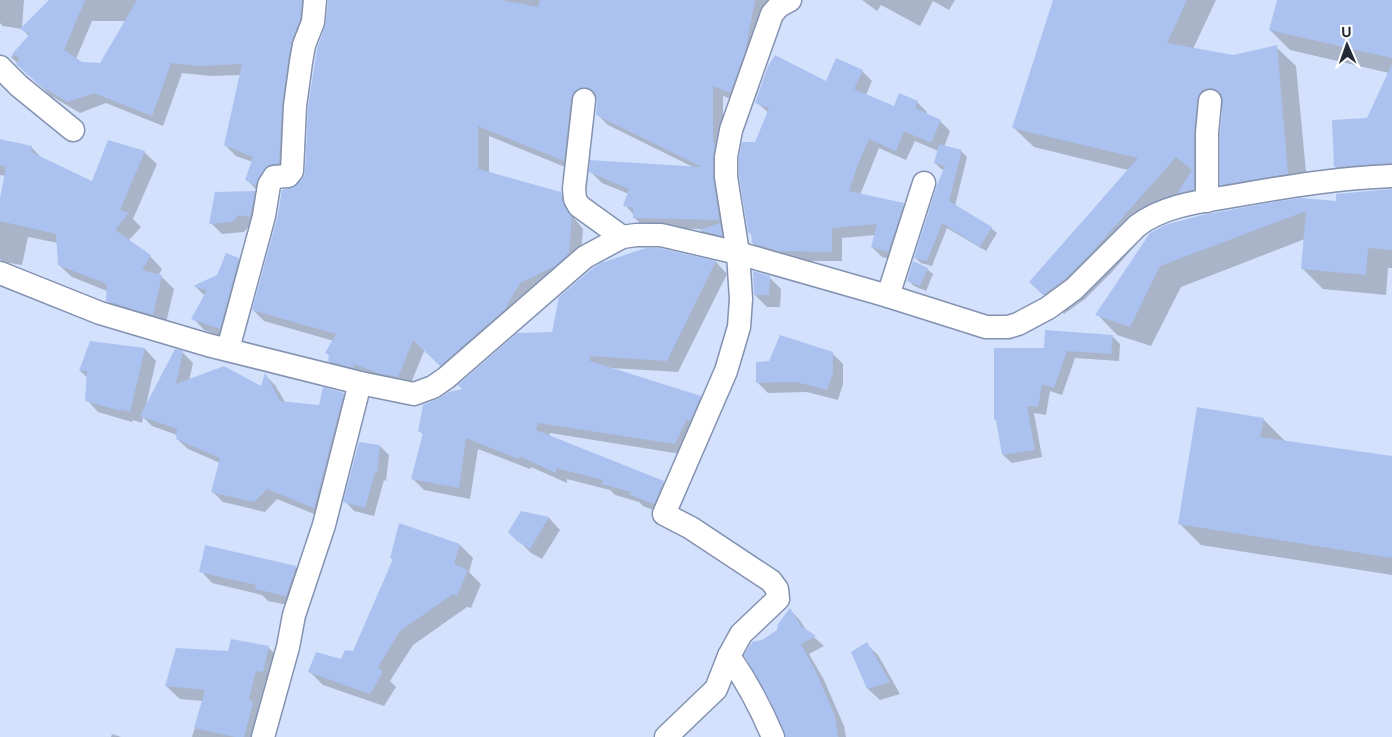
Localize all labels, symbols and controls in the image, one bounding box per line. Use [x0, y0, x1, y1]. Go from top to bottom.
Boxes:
north arrow [1322, 20, 1372, 70]
text: U [1341, 23, 1352, 40]

